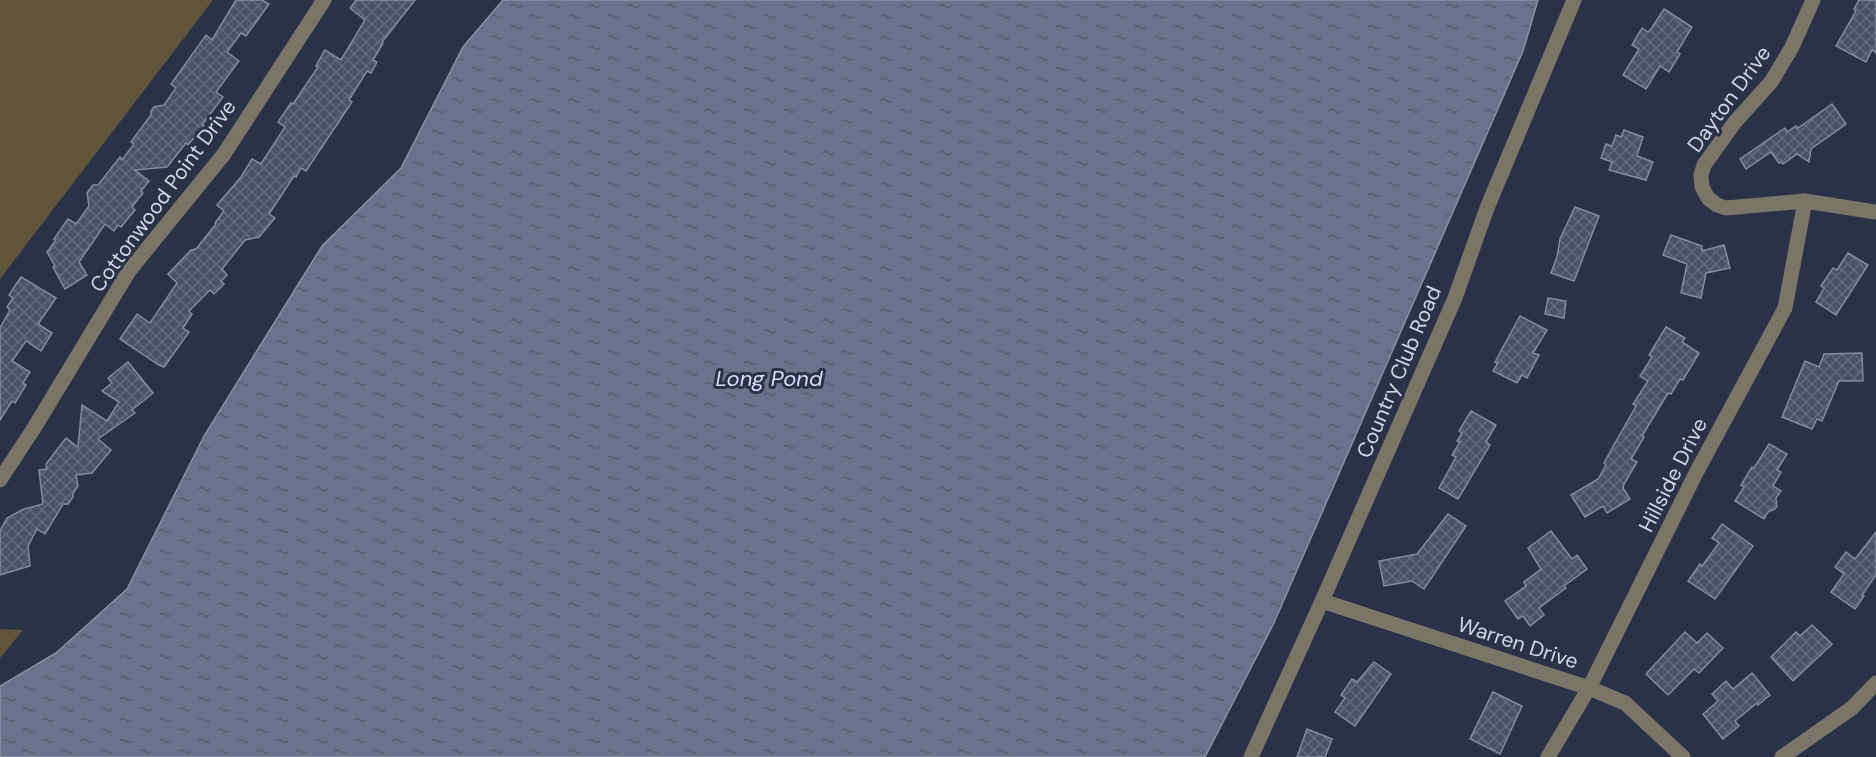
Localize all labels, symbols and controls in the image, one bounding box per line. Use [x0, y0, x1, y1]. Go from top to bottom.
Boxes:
street label: Dayton Drive [1681, 40, 1777, 158]
street label: Cottonwood Point Drive [84, 94, 242, 298]
street label: Country Club Road [1350, 282, 1448, 462]
water label: Long Pond [715, 364, 823, 393]
street label: Hillside Drive [1632, 413, 1714, 537]
street label: Warren Drive [1454, 610, 1582, 676]

